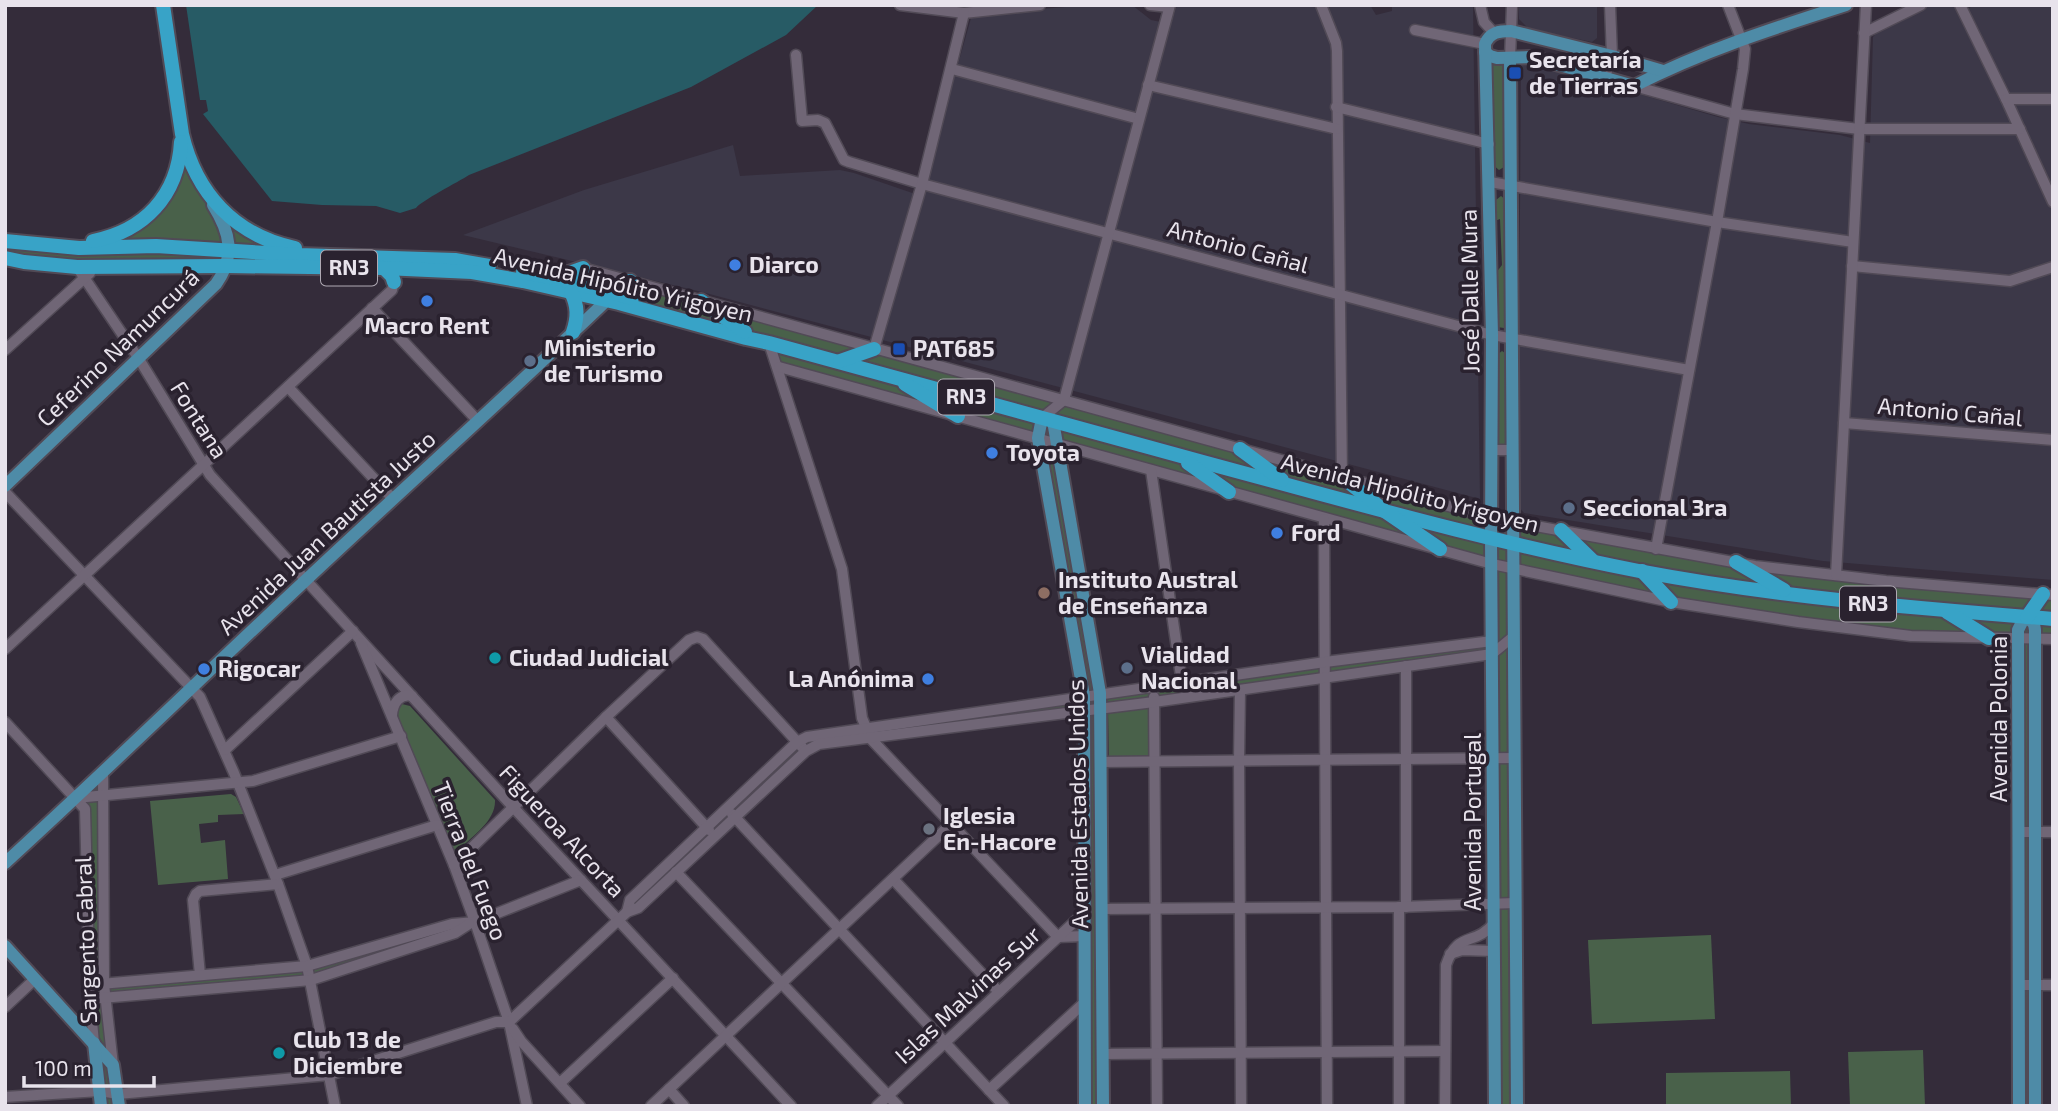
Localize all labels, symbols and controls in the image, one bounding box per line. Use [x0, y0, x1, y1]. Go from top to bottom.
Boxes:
place label: Secretaría de Tierras [1529, 45, 1642, 99]
marker: Secretaría de Tierras [1507, 65, 1523, 81]
street label: José Dalle Mura [1454, 209, 1484, 373]
street label: Antonio Cañal [1164, 214, 1312, 278]
street label: Avenida Hipólito Yrigoyen [491, 241, 755, 327]
road number: RN3 [321, 250, 377, 286]
place label: Diarco [749, 250, 819, 278]
marker: Diarco [727, 257, 743, 273]
street label: Ceferino Namuncurá [30, 263, 204, 432]
marker: Macro Rent [419, 293, 435, 309]
place label: Macro Rent [364, 311, 490, 339]
place label: Ministerio de Turismo [544, 333, 663, 387]
place label: PAT685 [913, 334, 995, 362]
marker: PAT685 [891, 341, 907, 357]
marker: Ministerio de Turismo [522, 353, 538, 369]
street label: Fontana [165, 376, 234, 463]
road number: RN3 [938, 380, 994, 414]
street label: Antonio Cañal [1876, 391, 2024, 431]
street label: Avenida Juan Bautista Justo [212, 424, 441, 640]
place label: Toyota [1006, 438, 1080, 466]
marker: Toyota [984, 445, 1000, 461]
street label: Avenida Hipólito Yrigoyen [1278, 446, 1542, 538]
place label: Seccional 3ra [1583, 493, 1727, 521]
marker: Seccional 3ra [1561, 500, 1577, 516]
place label: Ford [1291, 518, 1340, 546]
marker: Ford [1269, 525, 1285, 541]
place label: Instituto Austral de Enseñanza [1058, 565, 1238, 619]
marker: Instituto Austral de Enseñanza [1036, 585, 1052, 601]
road number: RN3 [1840, 586, 1896, 622]
street label: Avenida Polonia [1984, 636, 2012, 802]
place label: Vialidad Nacional [1141, 640, 1237, 694]
place label: Ciudad Judicial [509, 643, 669, 671]
marker: Ciudad Judicial [487, 650, 503, 666]
place label: Rigocar [218, 654, 301, 682]
marker: Vialidad Nacional [1119, 660, 1135, 676]
marker: Rigocar [196, 661, 212, 677]
place label: La Anónima [788, 664, 914, 692]
marker: La Anónima [920, 671, 936, 687]
street label: Avenida Estados Unidos [1061, 679, 1093, 929]
street label: Avenida Portugal [1458, 733, 1486, 911]
street label: Figueroa Alcorta [494, 758, 631, 903]
street label: Tierra del Fuego [428, 777, 514, 944]
place label: Iglesia En-Hacore [943, 801, 1056, 855]
marker: Iglesia En-Hacore [921, 821, 937, 837]
street label: Sargento Cabral [68, 856, 102, 1024]
street label: Islas Malvinas Sur [889, 920, 1046, 1069]
place label: Club 13 de Diciembre [293, 1025, 403, 1079]
scale bar [24, 1044, 154, 1088]
marker: Club 13 de Diciembre [271, 1045, 287, 1061]
text: 100 m [35, 1055, 92, 1080]

